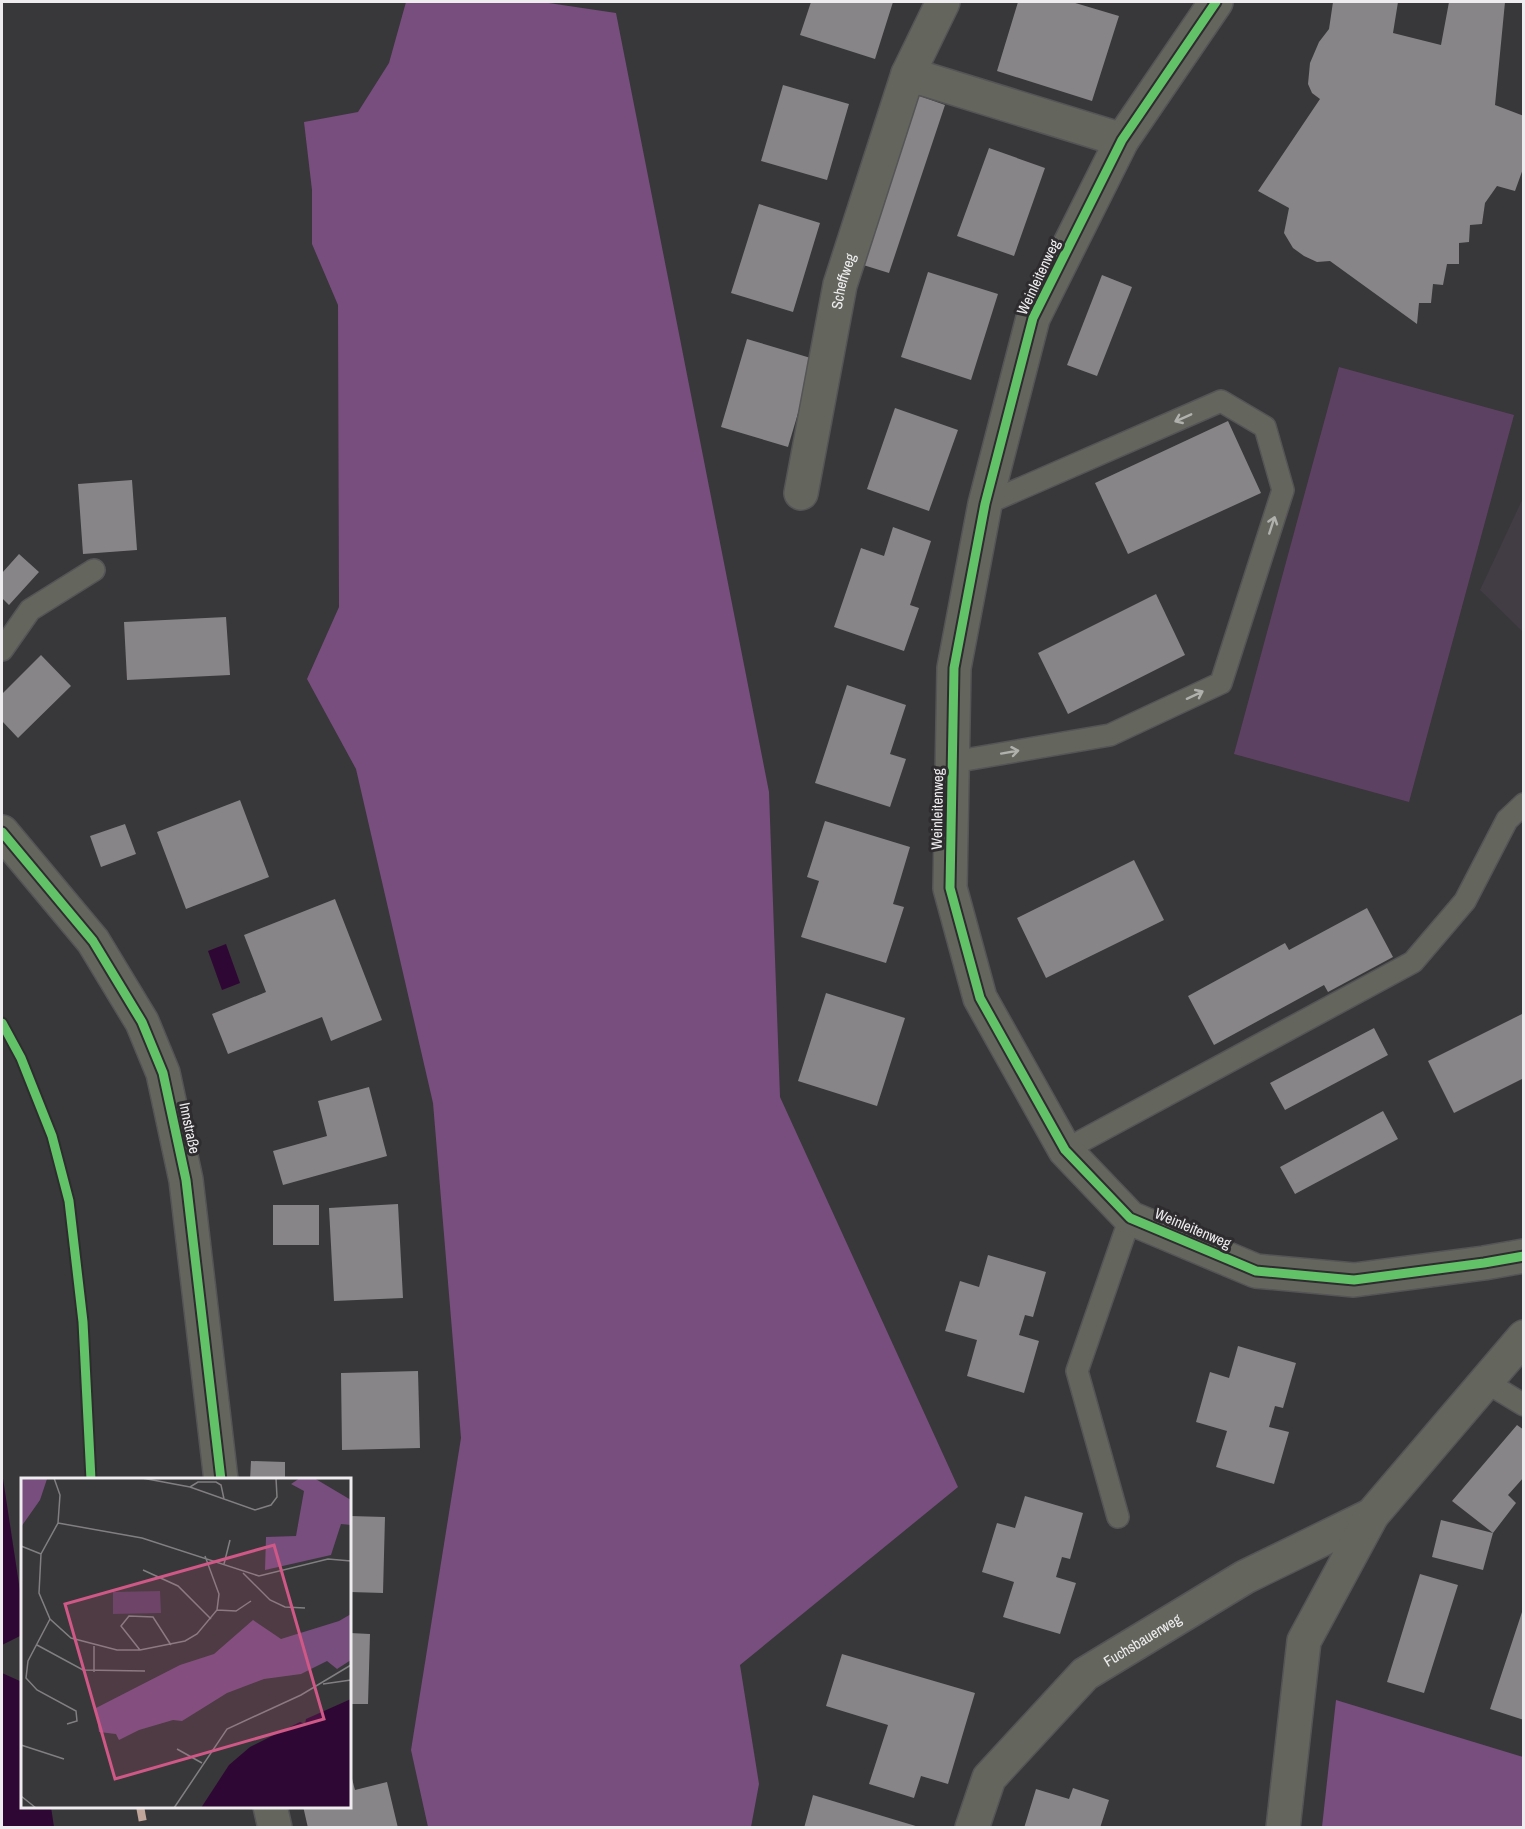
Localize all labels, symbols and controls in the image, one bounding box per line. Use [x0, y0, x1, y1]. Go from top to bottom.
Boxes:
street label: Weinleitenweg [1011, 236, 1065, 318]
street label: Scheffweg [825, 250, 860, 311]
one-way arrow [1174, 413, 1192, 424]
one-way arrow [1267, 516, 1278, 535]
one-way arrow [1186, 689, 1204, 701]
one-way arrow [1000, 747, 1020, 758]
street label: Weinleitenweg [926, 768, 948, 850]
street label: Innstraße [174, 1100, 206, 1156]
street label: Weinleitenweg [1152, 1202, 1235, 1254]
inset map [21, 1478, 351, 1808]
street label: Fuchsbauerweg [1099, 1608, 1185, 1671]

